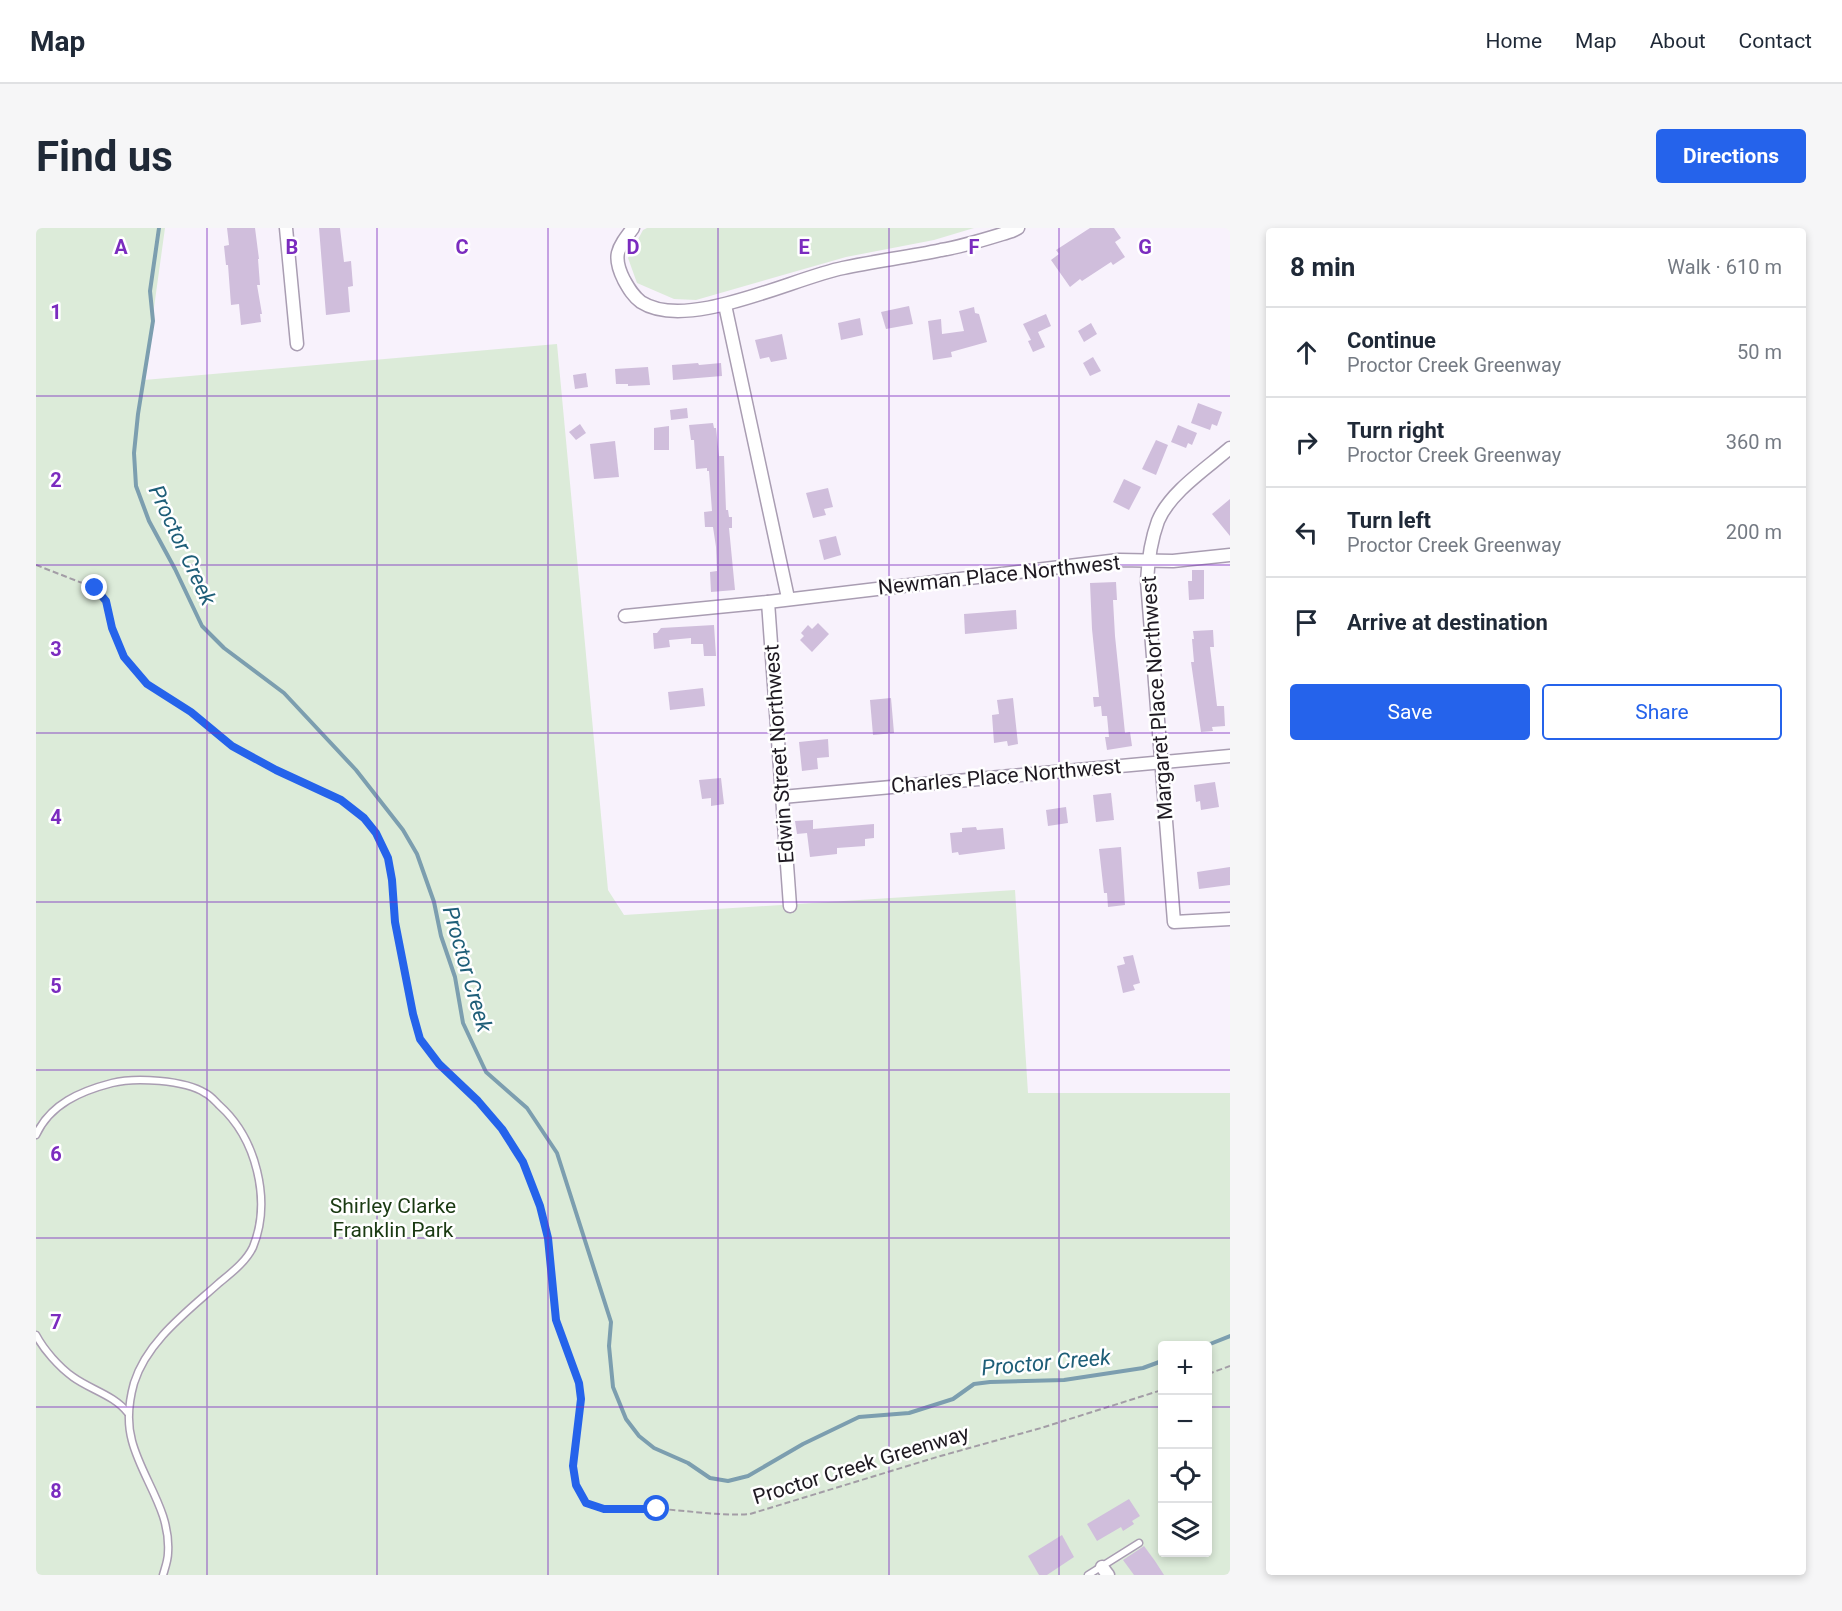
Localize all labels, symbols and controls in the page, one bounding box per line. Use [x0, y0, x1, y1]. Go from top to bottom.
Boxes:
text: Map [30, 25, 85, 58]
text: Home [1486, 29, 1542, 53]
text: Map [1575, 29, 1617, 53]
text: About [1650, 29, 1706, 53]
text: Contact [1739, 29, 1812, 53]
button: Directions [1656, 129, 1806, 183]
text: Find us [36, 132, 173, 181]
text: A [114, 235, 128, 259]
text: B [286, 235, 298, 259]
text: C [455, 235, 469, 259]
text: D [627, 235, 640, 259]
text: E [798, 235, 810, 259]
text: F [969, 235, 980, 259]
text: G [1138, 235, 1152, 259]
text: 8 min [1290, 252, 1355, 282]
text: Walk · 610 m [1667, 255, 1782, 279]
text: 1 [50, 300, 62, 324]
text: Continue [1347, 328, 1436, 353]
icon: ahead [1290, 336, 1323, 369]
text: 50 m [1737, 340, 1782, 364]
text: Proctor Creek Greenway [1347, 353, 1561, 377]
text: Turn right [1347, 418, 1444, 443]
icon: right [1290, 426, 1323, 459]
text: 360 m [1726, 430, 1782, 454]
text: Proctor Creek Greenway [1347, 443, 1561, 467]
text: 2 [50, 468, 62, 492]
water label: Proctor Creek [144, 481, 222, 610]
text: Turn left [1347, 508, 1431, 533]
icon: left [1290, 516, 1323, 549]
text: 200 m [1726, 520, 1782, 544]
text: Proctor Creek Greenway [1347, 533, 1561, 557]
street label: Newman Place Northwest [877, 550, 1121, 600]
route end [81, 574, 107, 600]
street label: Margaret Place Northwest [1136, 575, 1178, 821]
icon: arrive [1290, 606, 1323, 639]
text: Arrive at destination [1347, 610, 1548, 635]
text: 3 [50, 637, 62, 661]
street label: Edwin Street Northwest [759, 644, 799, 864]
button: Save [1290, 684, 1530, 740]
button: Share [1542, 684, 1782, 740]
street label: Charles Place Northwest [890, 754, 1122, 798]
text: 4 [50, 805, 62, 829]
water label: Proctor Creek [438, 903, 498, 1036]
text: 5 [50, 974, 62, 998]
text: 6 [50, 1142, 62, 1166]
park label: Shirley Clarke Franklin Park [330, 1194, 456, 1242]
text: 7 [50, 1310, 62, 1334]
map controls [1158, 1341, 1212, 1557]
button: + [1158, 1341, 1212, 1395]
water label: Proctor Creek [980, 1344, 1113, 1381]
button: − [1158, 1395, 1212, 1449]
street label: Proctor Creek Greenway [750, 1421, 972, 1509]
button: locate [1158, 1449, 1212, 1503]
text: 8 [50, 1479, 62, 1503]
route start [643, 1495, 669, 1521]
button: layers [1158, 1503, 1212, 1557]

